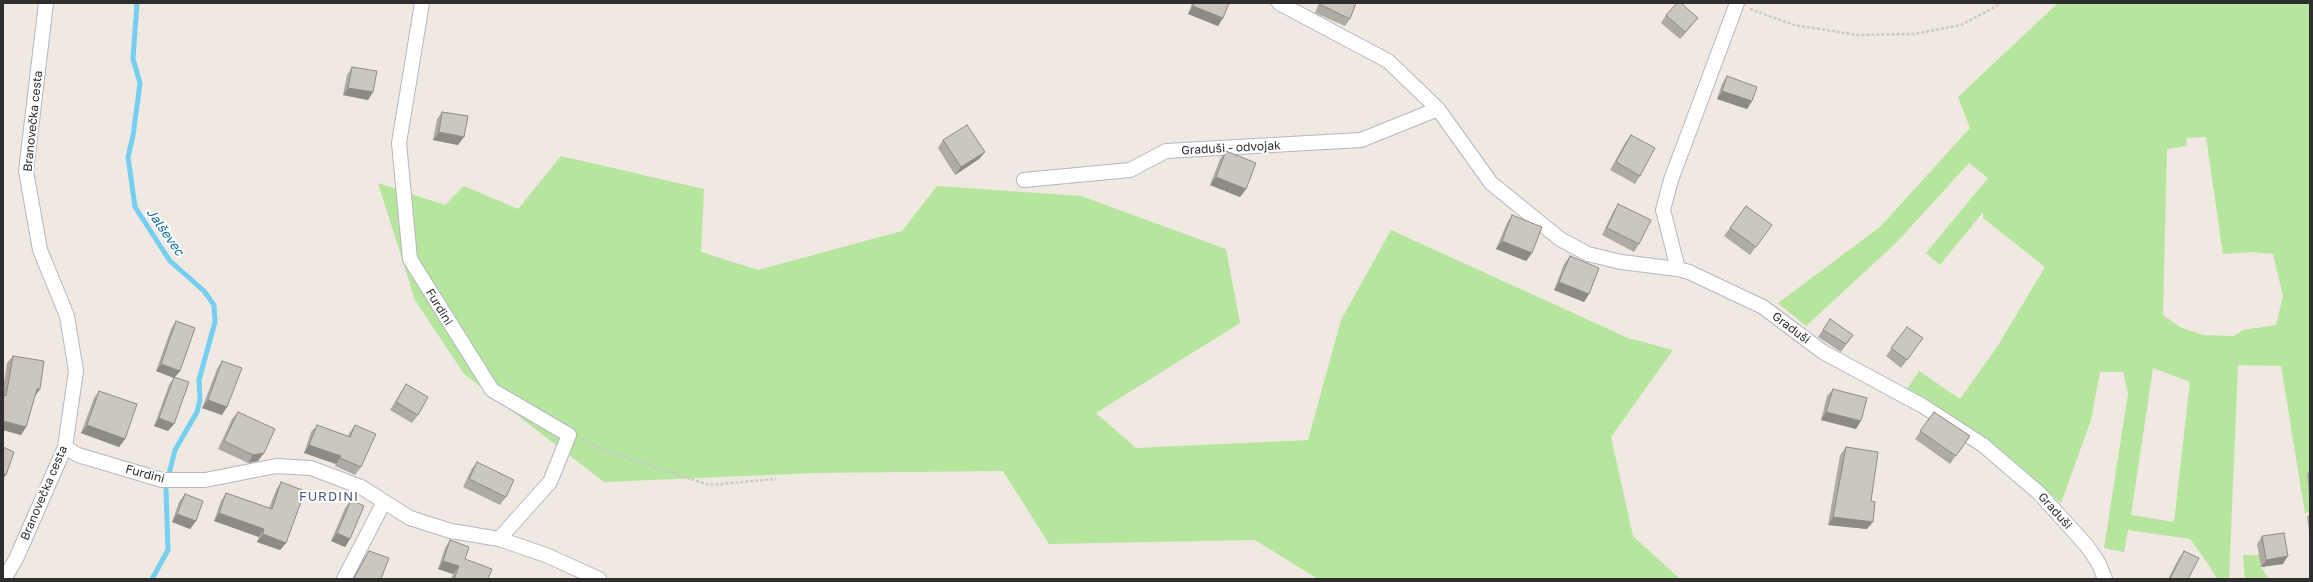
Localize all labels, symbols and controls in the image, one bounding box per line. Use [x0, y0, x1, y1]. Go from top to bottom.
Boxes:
street label: Branovečka cesta [21, 70, 45, 172]
street label: Graduši - odvojak [1181, 138, 1281, 158]
water label: Jalševec [143, 205, 187, 259]
street label: Furdini [422, 286, 456, 328]
street label: Graduši [1769, 309, 1813, 347]
street label: Branovečka cesta [18, 443, 70, 543]
street label: Furdini [124, 462, 166, 486]
district label: FURDINI [299, 489, 359, 505]
street label: Graduši [2035, 490, 2075, 532]

